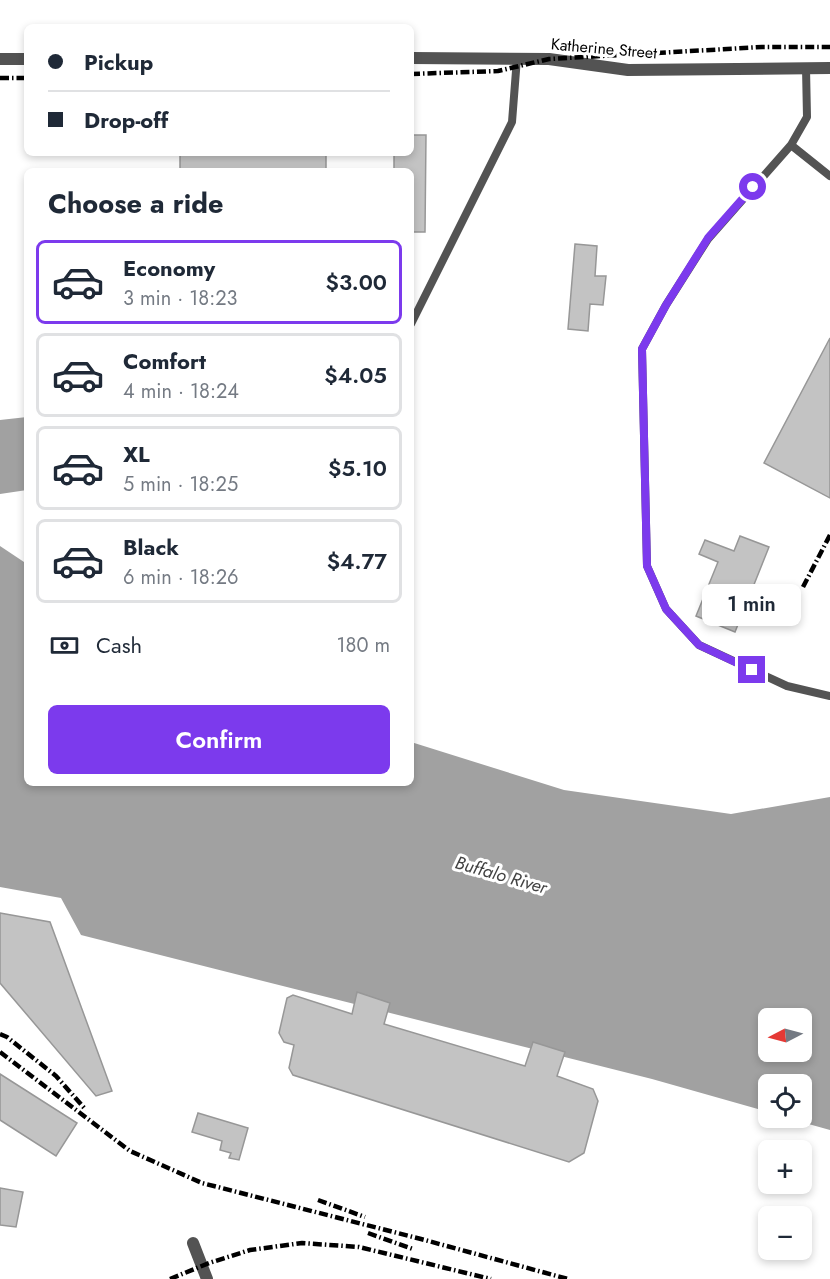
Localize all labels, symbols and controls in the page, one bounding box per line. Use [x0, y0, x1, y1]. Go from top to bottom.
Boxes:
street label: Katherine Street [550, 32, 658, 65]
text: Pickup [84, 46, 153, 78]
text: Drop-off [84, 104, 168, 136]
route start [739, 173, 766, 200]
text: Choose a ride [48, 184, 223, 223]
text: Economy [123, 252, 215, 284]
icon: car [51, 255, 105, 309]
text: $3.00 [326, 266, 387, 298]
text: 3 min · 18:23 [123, 284, 237, 313]
text: Comfort [123, 345, 206, 377]
icon: car [51, 348, 105, 402]
text: $4.05 [324, 359, 387, 391]
text: 4 min · 18:24 [123, 377, 239, 406]
text: XL [123, 438, 150, 470]
icon: car [51, 441, 105, 495]
text: $5.10 [328, 452, 387, 484]
text: 5 min · 18:25 [123, 470, 238, 499]
text: Black [123, 531, 179, 563]
icon: car [51, 534, 105, 588]
text: $4.77 [327, 545, 387, 577]
text: 6 min · 18:26 [123, 563, 239, 592]
callout: 1 min [702, 583, 801, 625]
text: 1 min [727, 590, 776, 619]
icon: cash [48, 629, 81, 662]
text: Cash [96, 629, 142, 661]
text: 180 m [336, 631, 390, 660]
route end [738, 656, 765, 683]
button: Confirm [48, 705, 390, 774]
water label: Buffalo River [452, 849, 551, 901]
north arrow [758, 1008, 812, 1062]
map controls [758, 1008, 812, 1260]
button: locate [758, 1074, 812, 1128]
button: + [758, 1140, 812, 1194]
button: − [758, 1206, 812, 1260]

